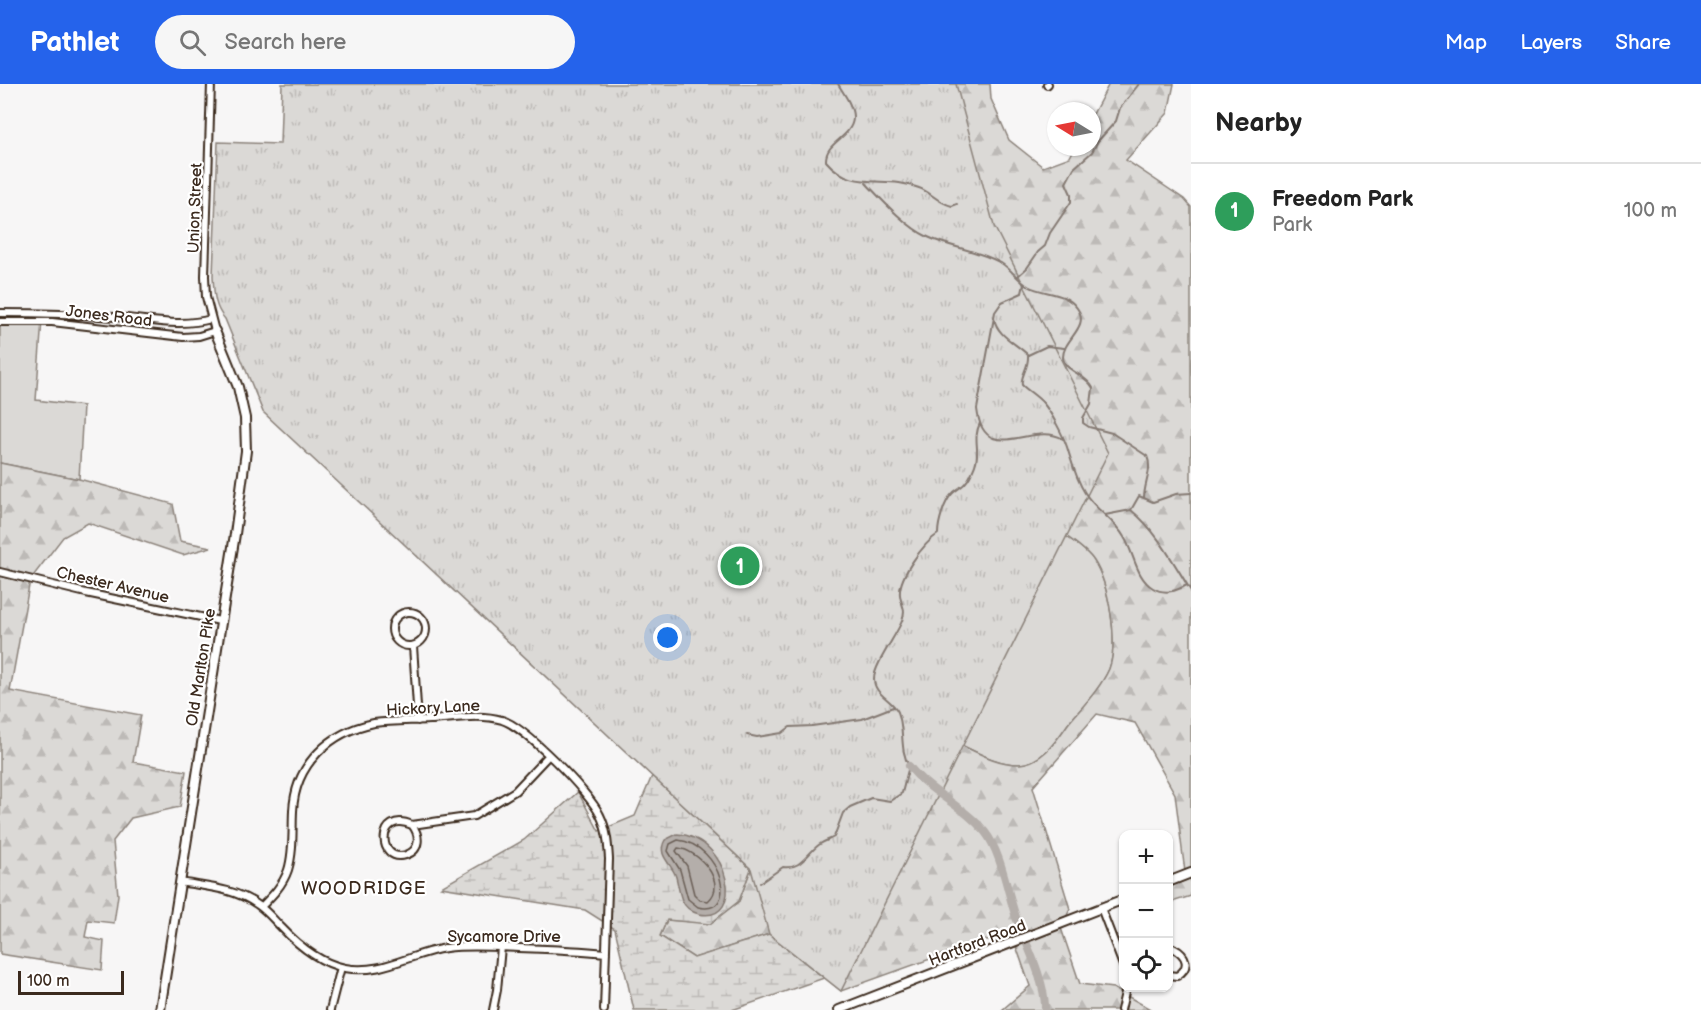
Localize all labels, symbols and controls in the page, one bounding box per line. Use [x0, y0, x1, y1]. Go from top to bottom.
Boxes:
search box [155, 15, 575, 69]
text: Pathlet [30, 26, 119, 59]
icon: search [176, 26, 209, 59]
text: Search here [224, 29, 346, 56]
text: Map [1445, 30, 1487, 55]
text: Layers [1520, 30, 1582, 55]
text: Share [1615, 30, 1671, 55]
north arrow [1047, 102, 1101, 156]
text: Nearby [1215, 108, 1302, 139]
street label: Union Street [184, 162, 207, 254]
text: Freedom Park [1272, 186, 1413, 213]
text: 1 [1230, 199, 1239, 223]
text: 100 m [1624, 199, 1677, 223]
text: Park [1272, 213, 1312, 237]
street label: Jones Road [65, 302, 153, 331]
pin: 1 [720, 544, 760, 588]
street label: Chester Avenue [54, 563, 171, 608]
street label: Old Marlton Pike [183, 606, 220, 728]
your location [653, 623, 682, 652]
street label: Hickory Lane [386, 697, 481, 720]
map controls [1119, 830, 1173, 992]
button: + [1119, 830, 1173, 884]
district label: WOODRIDGE [301, 878, 427, 899]
button: − [1119, 884, 1173, 938]
street label: Hartford Road [926, 916, 1029, 971]
street label: Sycamore Drive [447, 928, 561, 947]
button: locate [1119, 938, 1173, 992]
scale bar [18, 968, 124, 996]
text: 100 m [27, 972, 70, 991]

